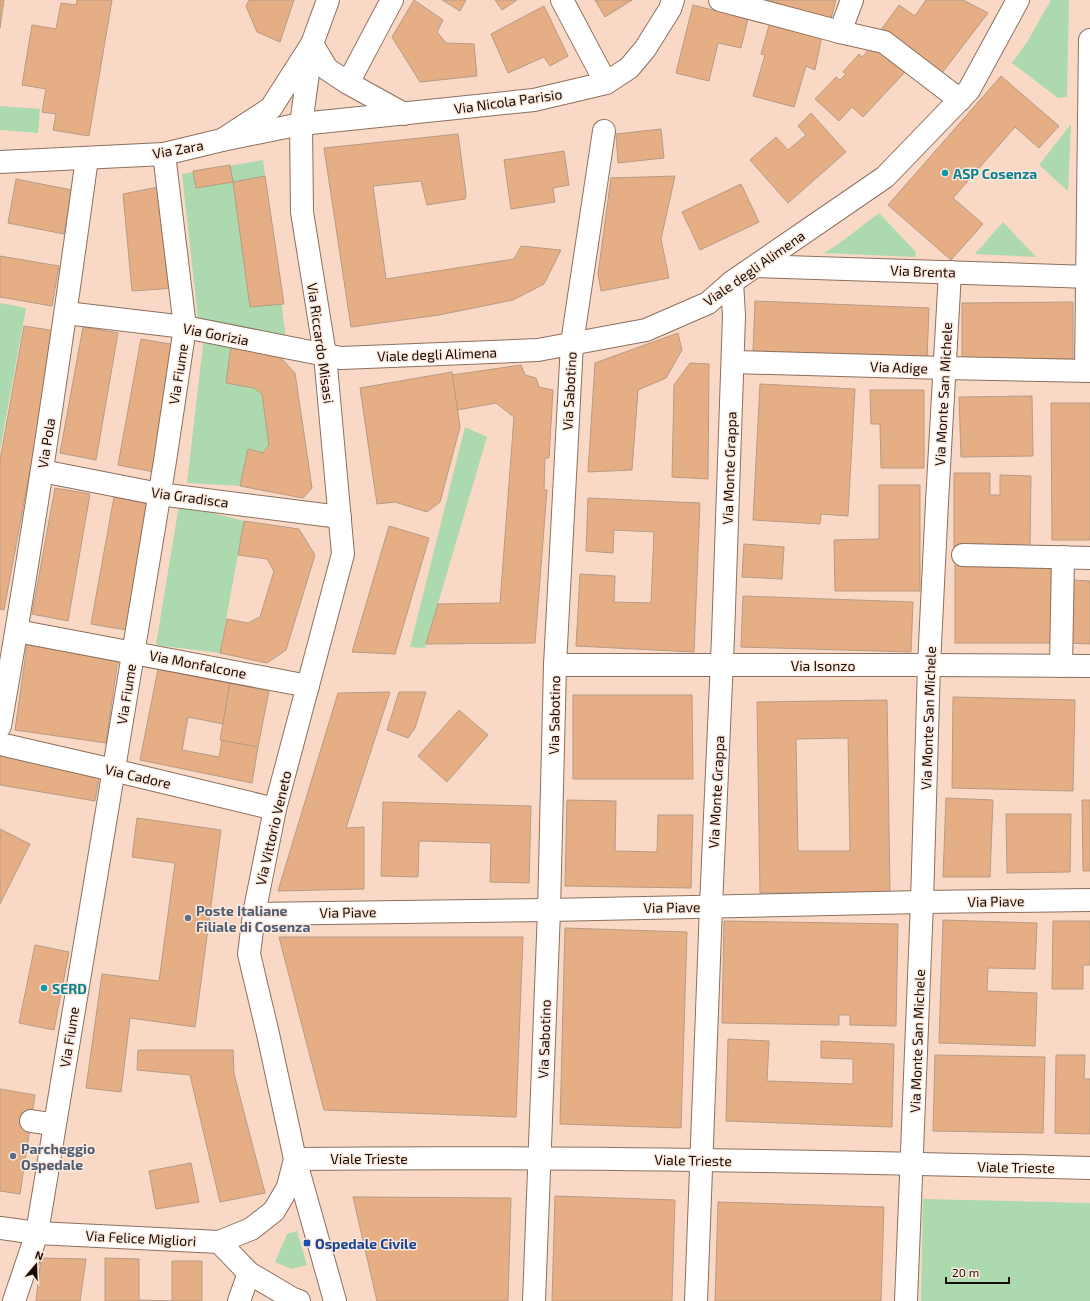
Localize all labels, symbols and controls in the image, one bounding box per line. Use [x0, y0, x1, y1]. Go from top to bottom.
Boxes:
street label: Via Nicola Parisio [453, 85, 563, 117]
street label: Via Zara [151, 136, 205, 162]
place label: ASP Cosenza [953, 165, 1037, 182]
marker: ASP Cosenza [940, 168, 950, 178]
street label: Viale degli Alimena [700, 227, 808, 309]
street label: Via Brenta [890, 261, 956, 281]
street label: Via Riccardo Misasi [304, 281, 338, 405]
street label: Via Gorizia [182, 319, 250, 349]
street label: Via Monte San Michele [931, 322, 955, 466]
street label: Via Fiume [165, 342, 191, 406]
street label: Viale degli Alimena [377, 343, 497, 365]
street label: Via Sabotino [558, 351, 580, 431]
street label: Via Adige [870, 357, 928, 377]
street label: Via Monte Grappa [719, 411, 739, 525]
street label: Via Pola [34, 417, 58, 469]
street label: Via Gradisca [150, 483, 230, 511]
street label: Via Monfalcone [148, 646, 248, 682]
street label: Via Monte San Michele [917, 646, 939, 790]
street label: Via Isonzo [791, 657, 855, 674]
street label: Via Fiume [113, 662, 139, 726]
street label: Via Sabotino [545, 675, 563, 755]
street label: Via Monte Grappa [705, 735, 727, 849]
street label: Via Cadore [103, 760, 173, 792]
street label: Via Vittorio Veneto [252, 769, 294, 887]
street label: Via Piave [967, 892, 1025, 910]
street label: Via Piave [643, 898, 701, 916]
place label: Poste Italiane Filiale di Cosenza [196, 902, 310, 935]
street label: Via Piave [319, 903, 377, 921]
marker: Poste Italiane Filiale di Cosenza [183, 913, 193, 923]
street label: Via Monte San Michele [906, 969, 928, 1113]
place label: SERD [52, 980, 87, 997]
marker: SERD [39, 983, 49, 993]
street label: Via Sabotino [534, 999, 554, 1079]
street label: Via Fiume [56, 1005, 82, 1069]
place label: Parcheggio Ospedale [21, 1140, 95, 1173]
street label: Viale Trieste [330, 1150, 408, 1167]
marker: Parcheggio Ospedale [8, 1151, 18, 1161]
street label: Viale Trieste [654, 1151, 732, 1169]
street label: Viale Trieste [977, 1158, 1055, 1176]
street label: Via Felice Migliori [85, 1227, 197, 1249]
place label: Ospedale Civile [315, 1235, 417, 1252]
marker: Ospedale Civile [302, 1238, 312, 1248]
north arrow [16, 1245, 56, 1285]
text: N [34, 1248, 45, 1263]
scale bar [946, 1259, 1009, 1285]
text: 20 m [952, 1265, 979, 1279]

